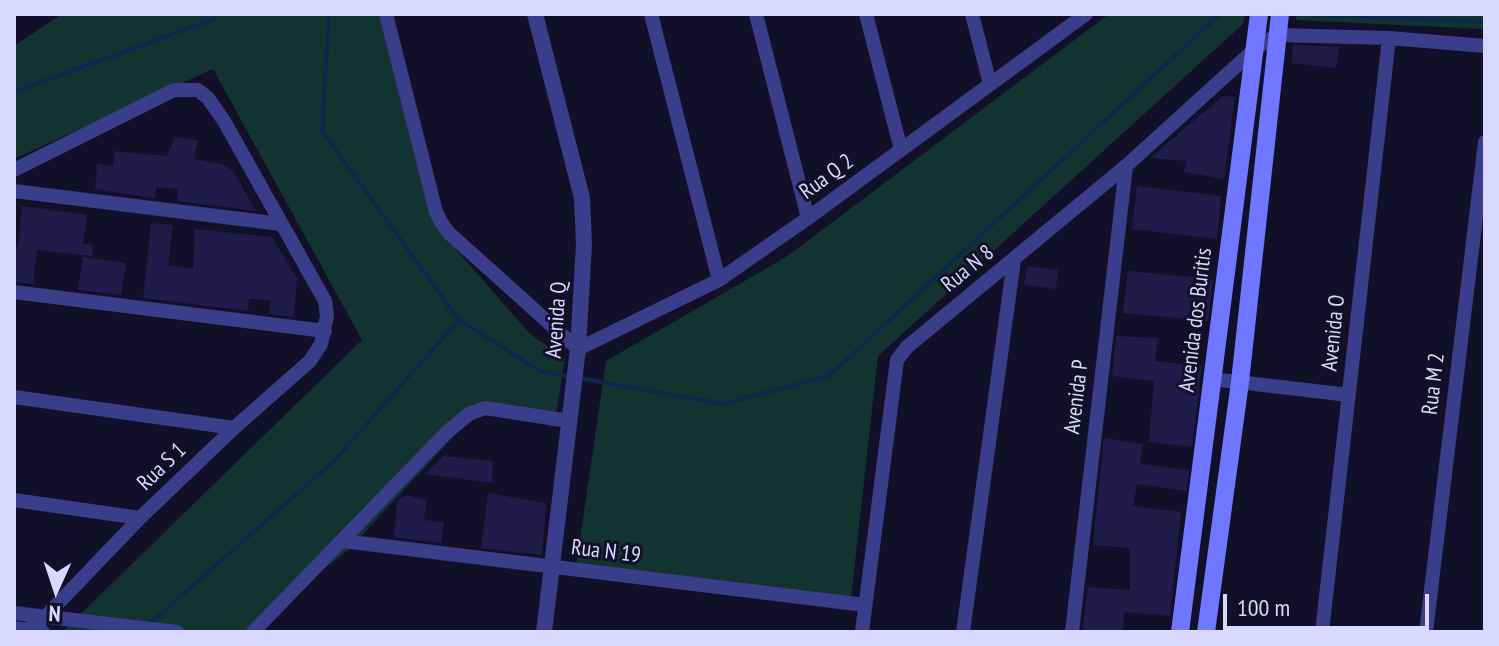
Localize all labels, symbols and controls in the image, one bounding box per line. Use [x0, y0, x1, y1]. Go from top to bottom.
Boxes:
street label: Rua Q 2 [795, 149, 859, 205]
street label: Rua N 8 [936, 240, 1000, 298]
street label: Avenida dos Buritis [1174, 246, 1218, 394]
street label: Avenida Q [541, 281, 573, 359]
street label: Avenida O [1317, 293, 1351, 373]
street label: Rua M 2 [1417, 352, 1451, 416]
street label: Avenida P [1059, 358, 1095, 436]
street label: Rua S 1 [132, 438, 192, 496]
street label: Rua N 19 [570, 535, 642, 569]
north arrow [16, 550, 96, 630]
scale bar [1227, 578, 1433, 628]
text: 100 m [1237, 592, 1290, 623]
text: N [48, 600, 61, 628]

